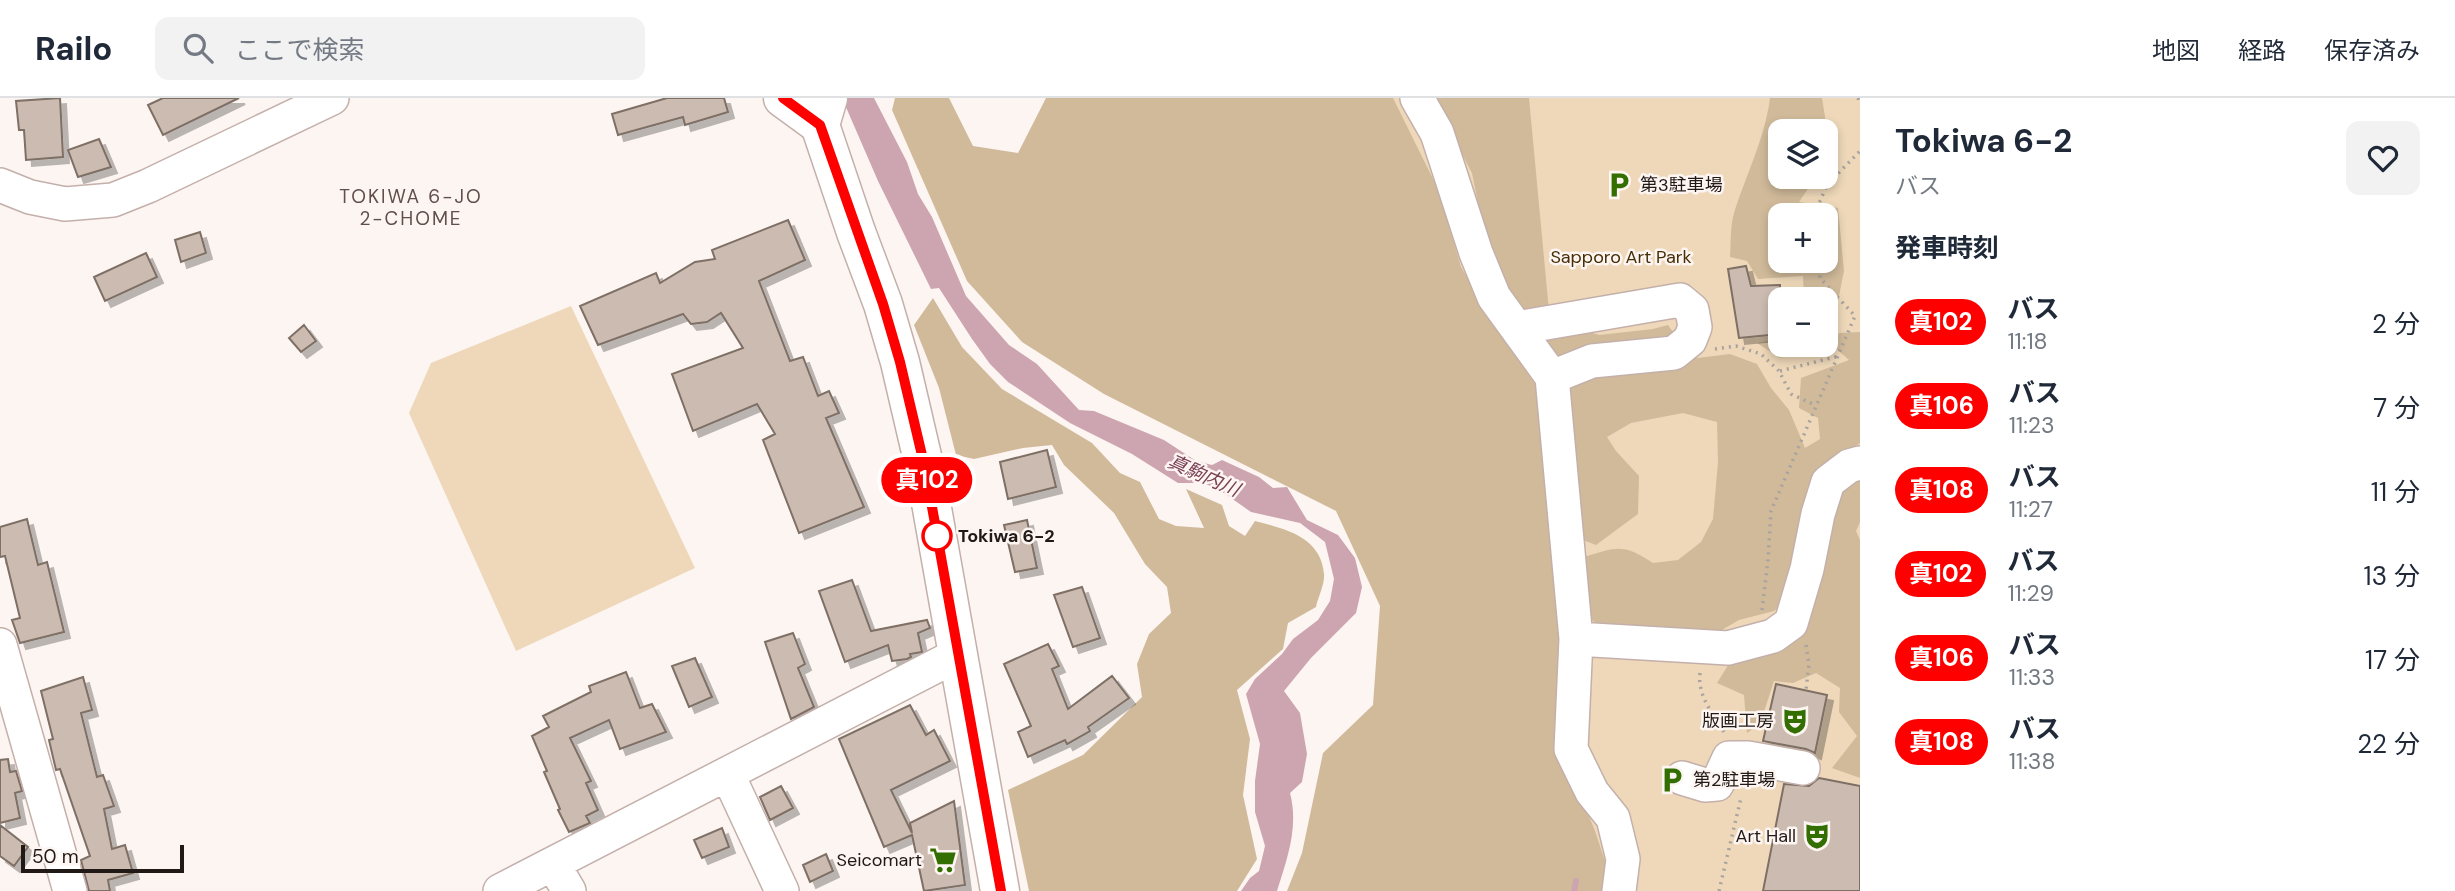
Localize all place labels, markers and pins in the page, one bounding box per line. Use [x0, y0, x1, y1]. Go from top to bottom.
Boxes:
parking icon: 第3駐車場 [1604, 170, 1634, 200]
place label: 第3駐車場 [1640, 173, 1723, 197]
marker: Tokiwa 6-2 [922, 521, 952, 551]
place label: Tokiwa 6-2 [958, 524, 1055, 548]
theatre icon: 版画工房 [1780, 706, 1810, 736]
place label: 版画工房 [1702, 709, 1774, 733]
parking icon: 第2駐車場 [1657, 765, 1687, 795]
place label: 第2駐車場 [1693, 768, 1775, 792]
theatre icon: Art Hall [1802, 821, 1832, 851]
place label: Art Hall [1735, 824, 1796, 848]
supermarket icon: Seicomart [928, 845, 958, 875]
place label: Seicomart [837, 848, 922, 872]

